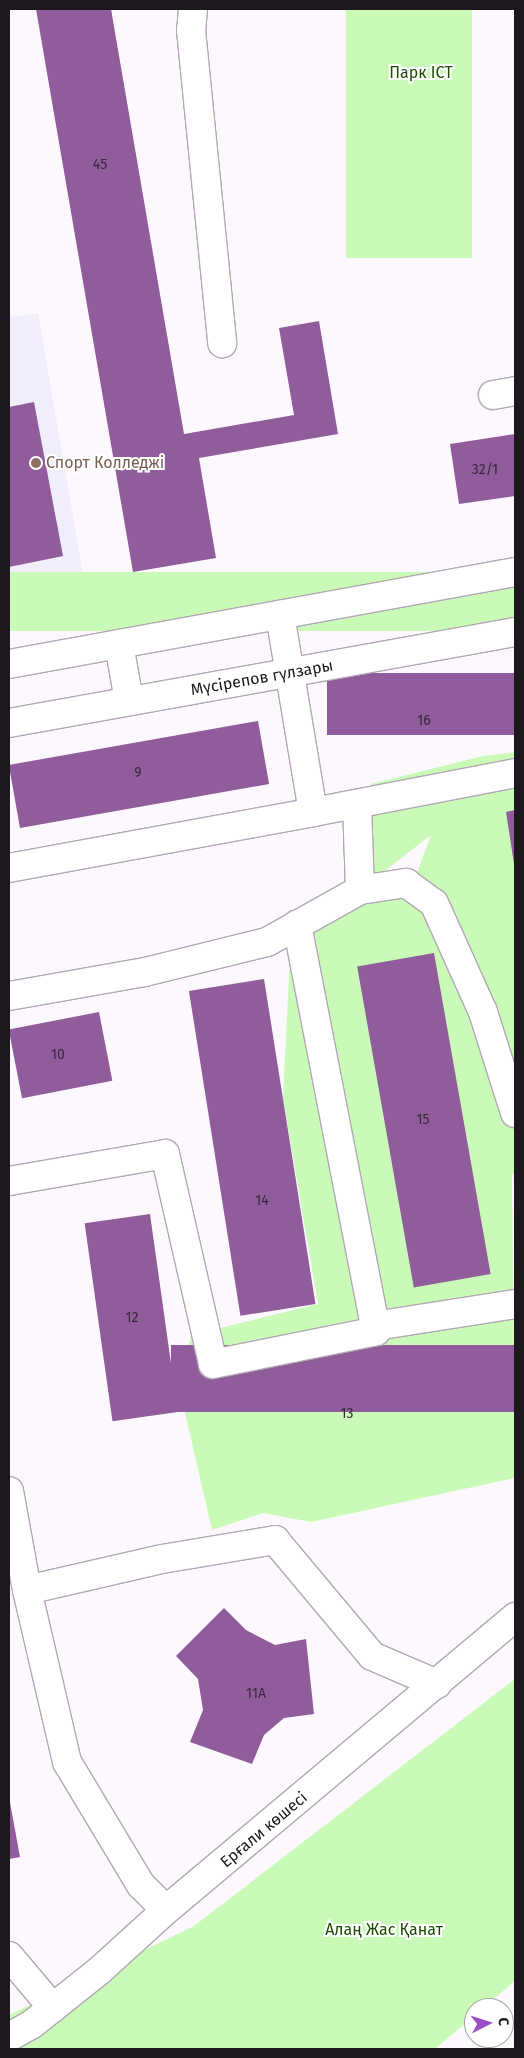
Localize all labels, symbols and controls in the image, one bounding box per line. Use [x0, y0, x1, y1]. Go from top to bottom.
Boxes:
park label: Парк ICT [389, 63, 453, 83]
house number: 45 [93, 157, 107, 173]
place label: Спорт Колледжі [46, 453, 164, 473]
marker: Спорт Колледжі [30, 457, 42, 469]
house number: 32/1 [472, 462, 498, 478]
street label: Мүсірепов гүлзары [189, 656, 335, 700]
house number: 16 [417, 713, 431, 729]
house number: 9 [134, 765, 142, 781]
house number: 10 [51, 1047, 65, 1063]
house number: 15 [416, 1112, 430, 1128]
house number: 14 [255, 1193, 269, 1209]
house number: 12 [126, 1310, 138, 1326]
house number: 13 [340, 1406, 354, 1422]
house number: 11А [246, 1686, 266, 1702]
street label: Ерғали көшесі [217, 1788, 311, 1872]
park label: Алаң Жас Қанат [325, 1920, 443, 1940]
north arrow [464, 1998, 514, 2048]
text: С [495, 2017, 512, 2026]

